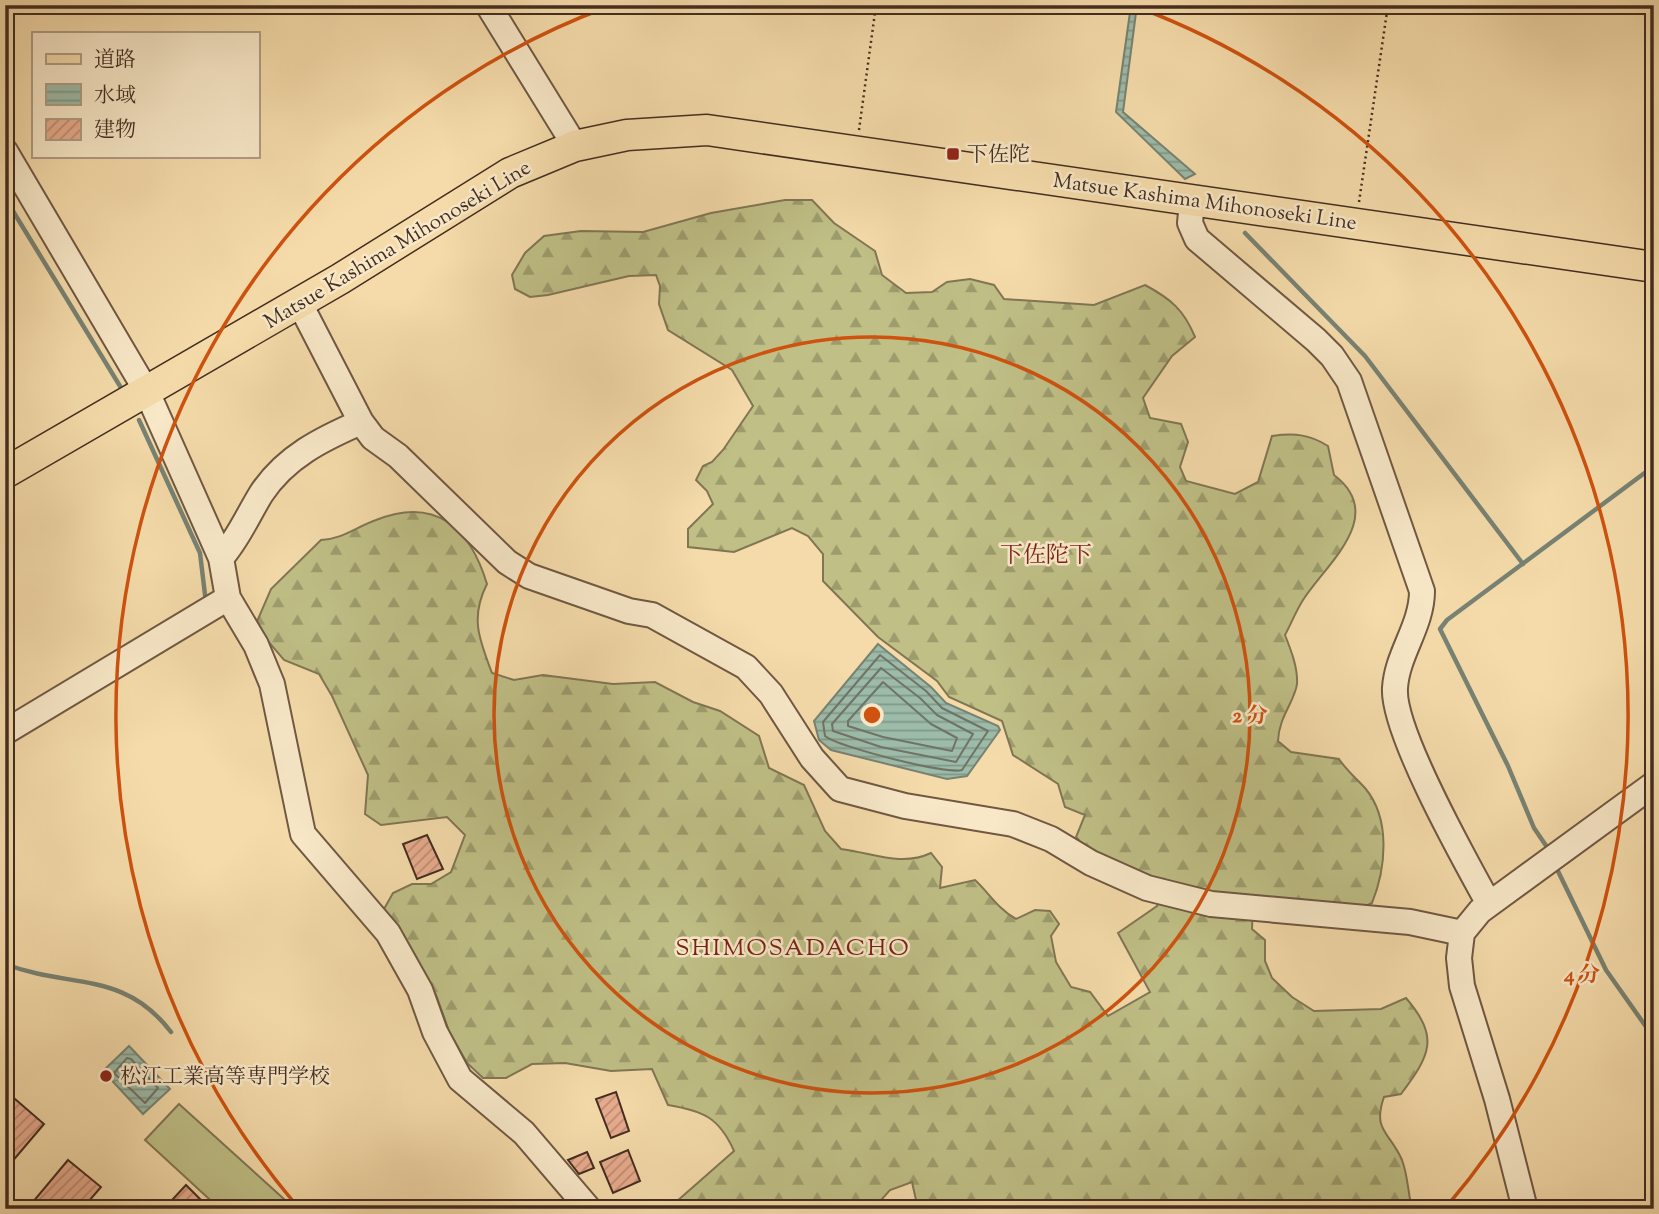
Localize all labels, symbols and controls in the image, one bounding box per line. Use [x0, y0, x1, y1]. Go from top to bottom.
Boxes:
legend [32, 32, 259, 158]
text: 道路 [94, 46, 136, 76]
text: 水域 [94, 82, 136, 112]
text: 建物 [94, 116, 136, 146]
place label: 下佐陀 [967, 141, 1030, 171]
marker: 下佐陀 [945, 146, 961, 162]
street label: Matsue Kashima Mihonoseki Line [259, 154, 537, 338]
street label: Matsue Kashima Mihonoseki Line [1051, 167, 1359, 239]
district label: 下佐陀下 [1000, 540, 1092, 573]
text: 2 分 [1232, 702, 1268, 732]
centre of rings [860, 703, 884, 727]
district label: SHIMOSADACHO [675, 932, 911, 966]
text: 4 分 [1563, 961, 1600, 991]
place label: 松江工業高等専門学校 [120, 1063, 330, 1093]
marker: 松江工業高等専門学校 [98, 1068, 114, 1084]

